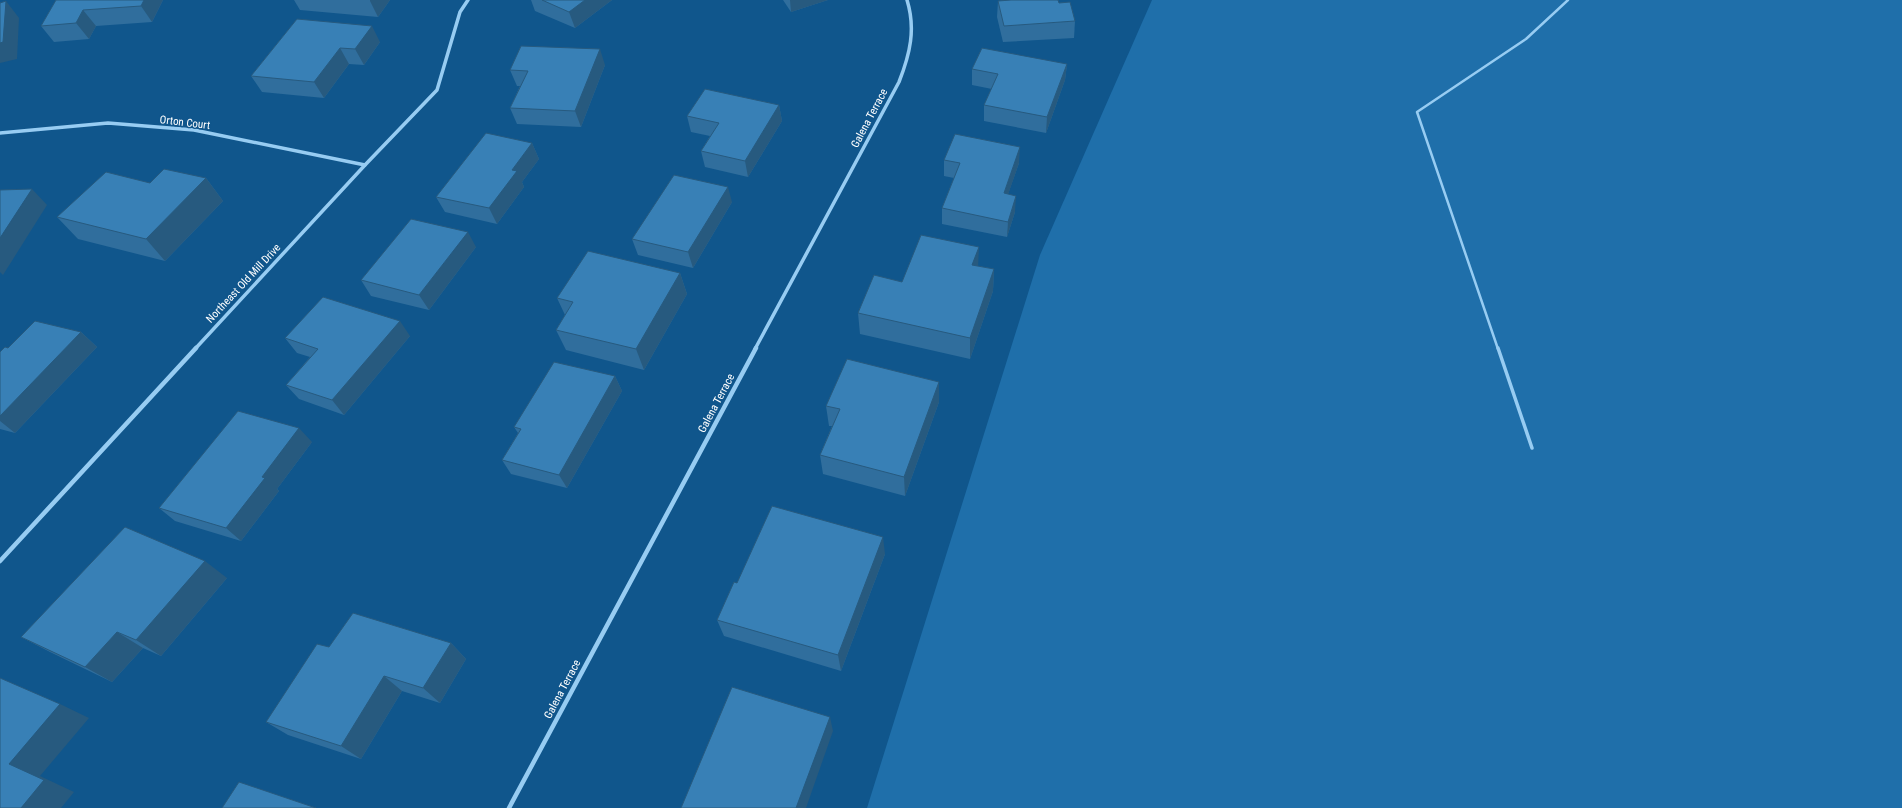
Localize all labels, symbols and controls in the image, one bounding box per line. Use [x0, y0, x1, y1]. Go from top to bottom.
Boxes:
street label: Galena Terrace [849, 87, 890, 150]
street label: Orton Court [159, 113, 211, 132]
street label: Northeast Old Mill Drive [203, 241, 283, 326]
street label: Galena Terrace [696, 372, 737, 435]
street label: Galena Terrace [542, 658, 583, 721]

